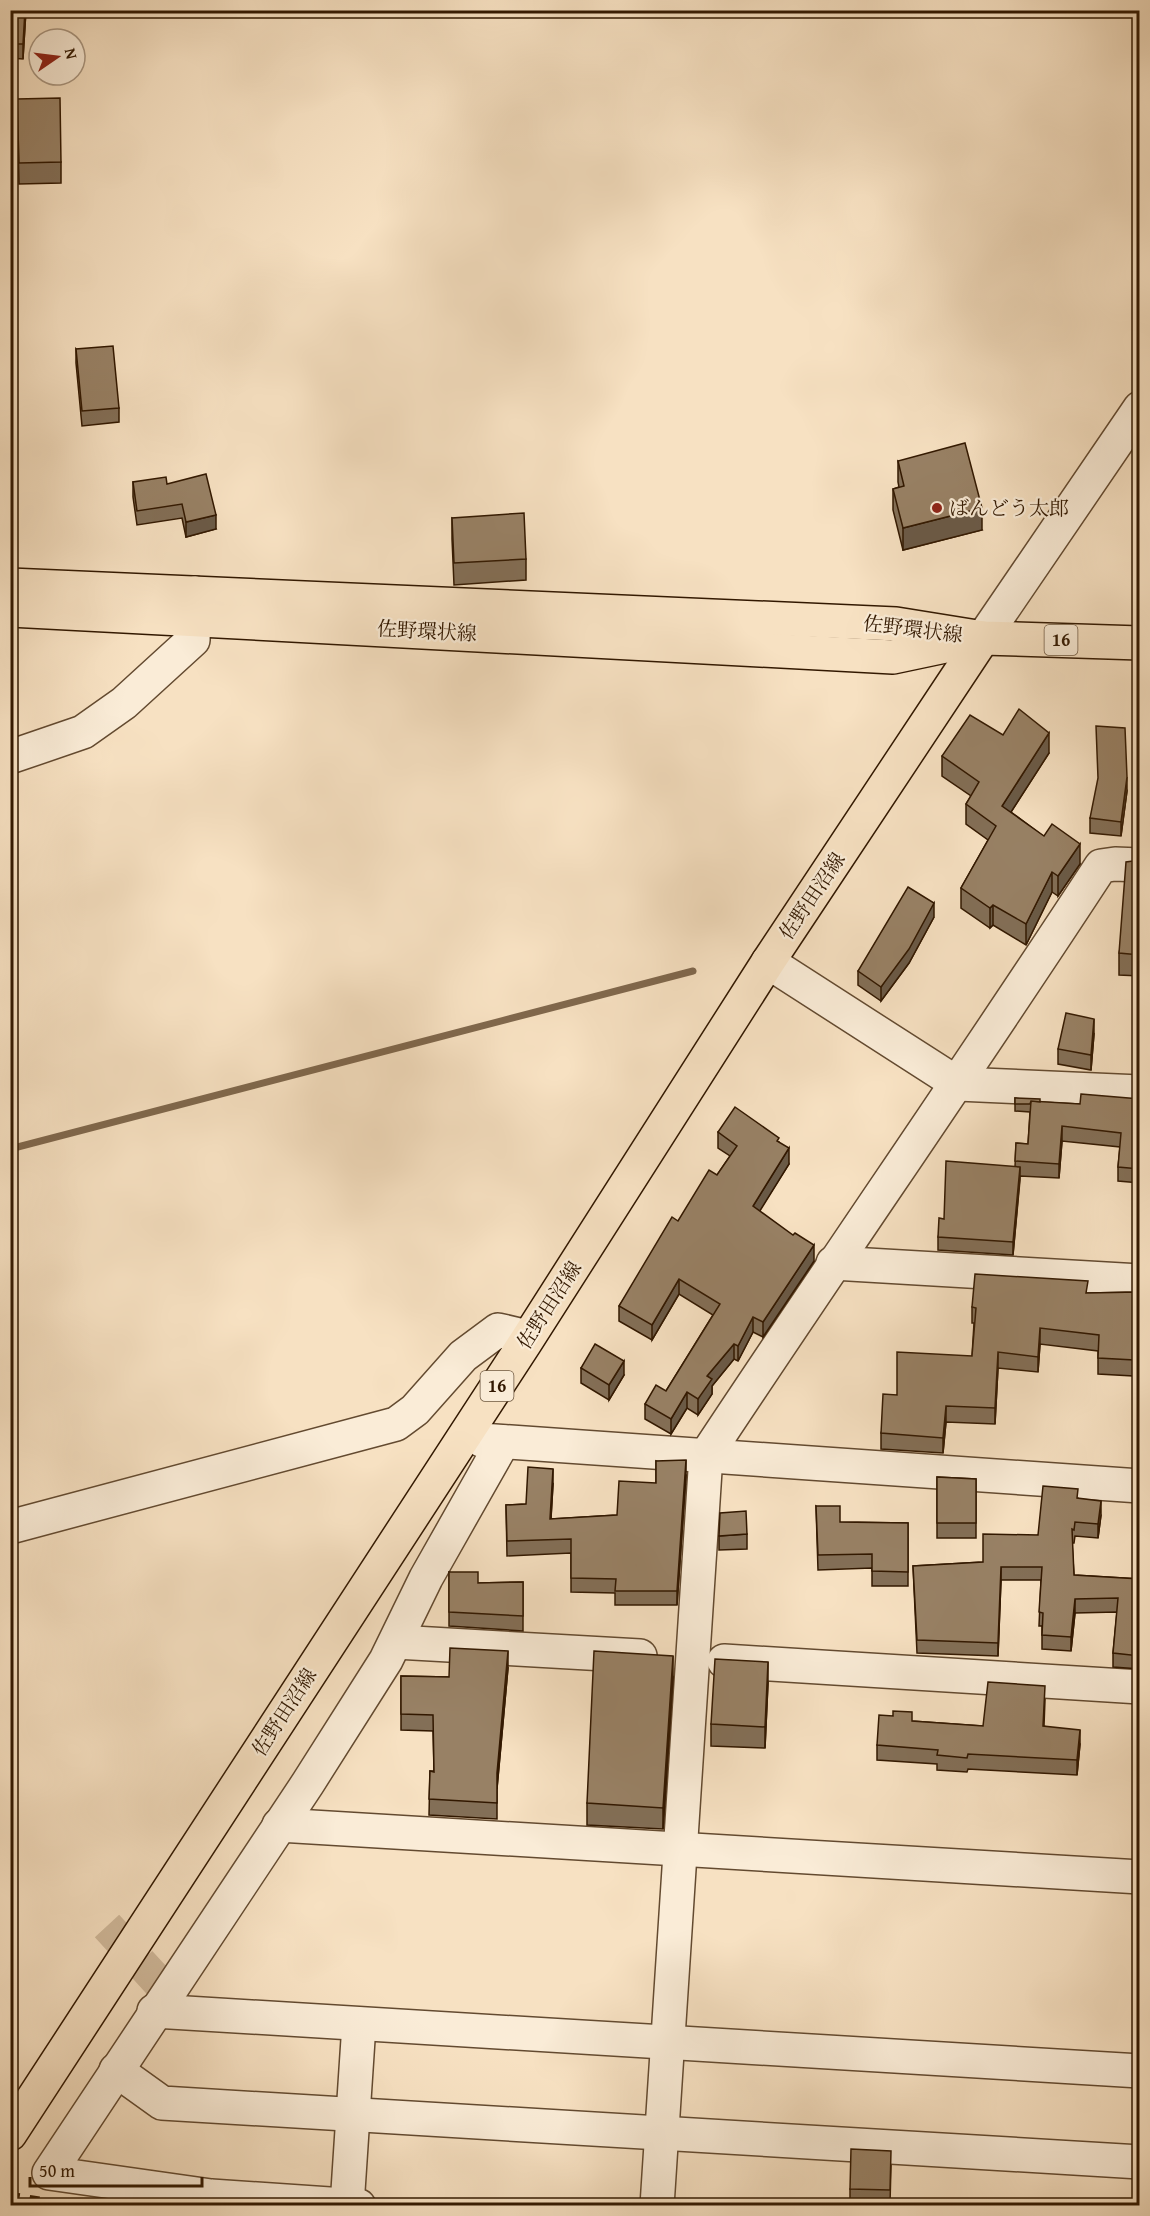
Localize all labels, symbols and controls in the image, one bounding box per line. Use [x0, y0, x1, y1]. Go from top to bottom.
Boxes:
north arrow [27, 27, 87, 87]
text: N [59, 45, 85, 62]
place label: ばんどう太郎 [949, 493, 1069, 522]
marker: ばんどう太郎 [930, 501, 944, 515]
street label: 佐野環状線 [862, 608, 964, 649]
street label: 佐野環状線 [376, 613, 478, 648]
road number: 16 [1044, 625, 1078, 655]
street label: 佐野田沼線 [772, 846, 852, 945]
street label: 佐野田沼線 [509, 1255, 588, 1355]
road number: 16 [480, 1371, 514, 1401]
street label: 佐野田沼線 [244, 1662, 323, 1762]
scale bar [30, 2150, 202, 2188]
text: 50 m [39, 2157, 75, 2184]

